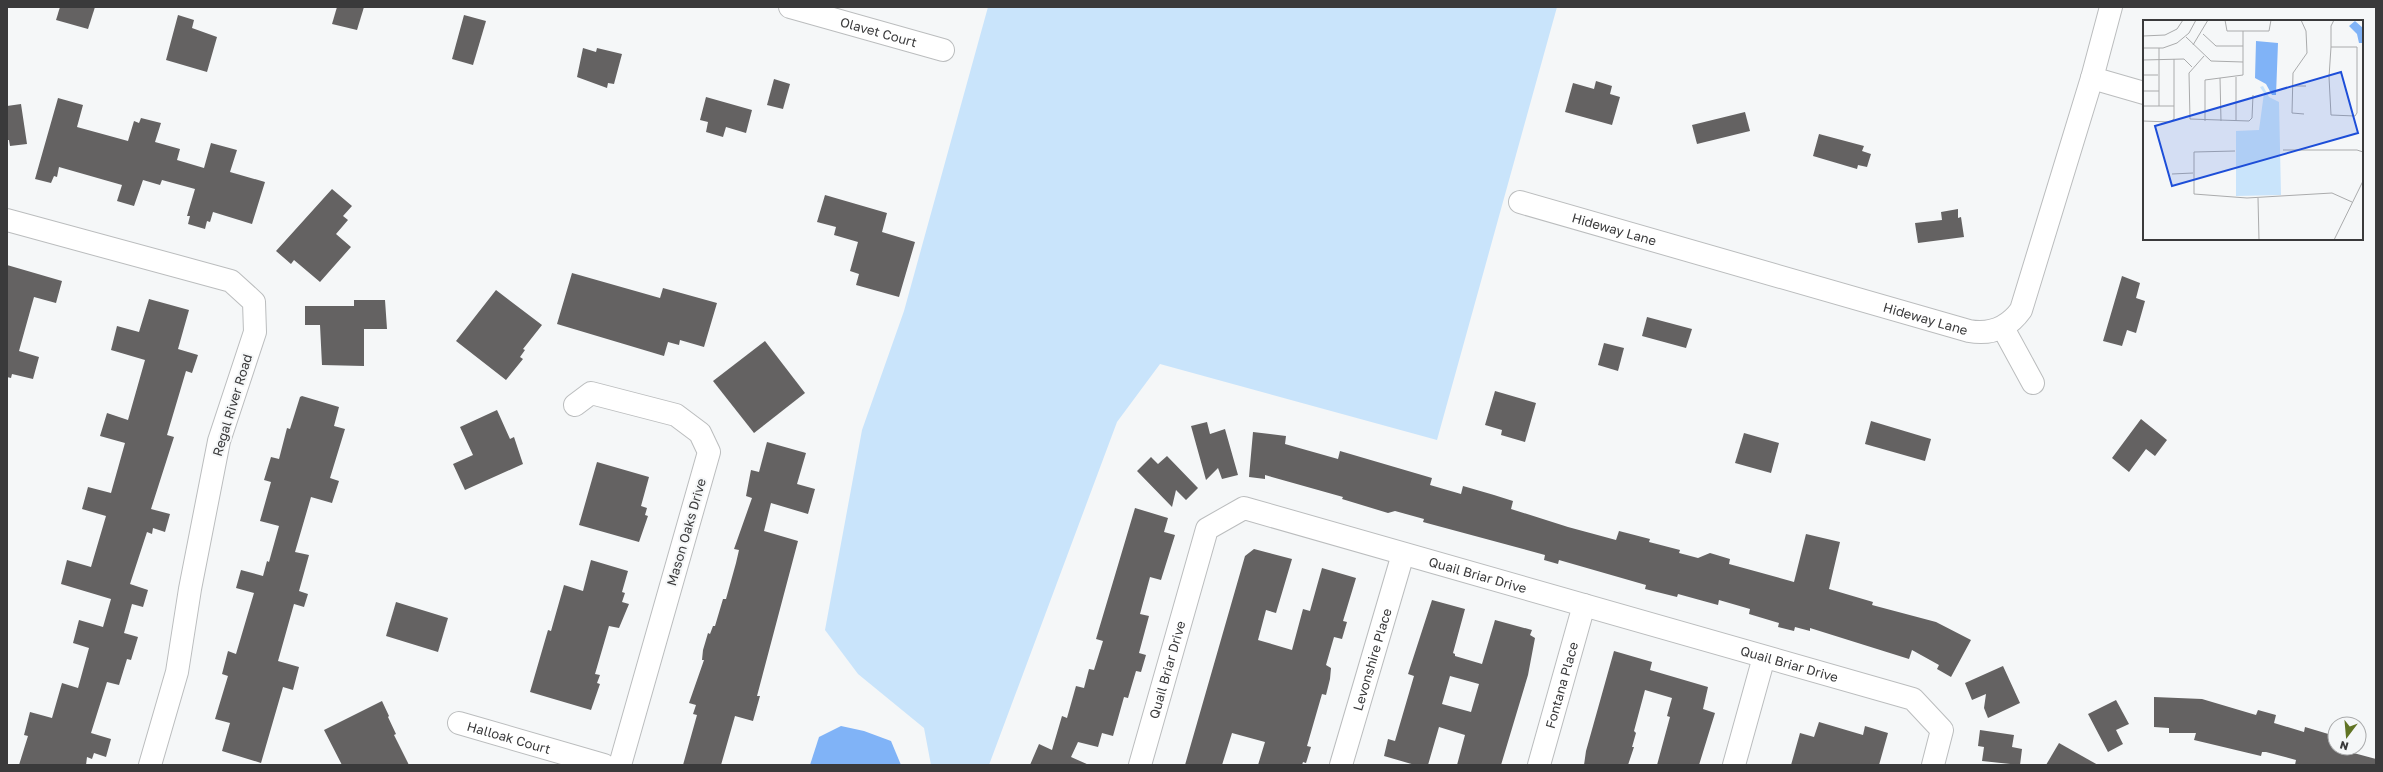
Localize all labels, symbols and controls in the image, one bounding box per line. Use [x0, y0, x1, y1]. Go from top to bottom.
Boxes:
street label: Olavet Court [838, 14, 919, 50]
inset map [2143, 20, 2363, 240]
street label: Hideway Lane [1570, 209, 1658, 249]
street label: Hideway Lane [1881, 299, 1970, 338]
street label: Regal River Road [209, 352, 255, 458]
street label: Mason Oaks Drive [663, 476, 709, 588]
street label: Quail Briar Drive [1427, 553, 1529, 596]
street label: Levonshire Place [1349, 606, 1395, 713]
street label: Quail Briar Drive [1146, 619, 1189, 721]
street label: Fontana Place [1542, 640, 1581, 730]
street label: Quail Briar Drive [1739, 642, 1840, 685]
north arrow [2327, 716, 2367, 756]
street label: Halloak Court [465, 718, 553, 757]
text: N [2338, 739, 2350, 753]

